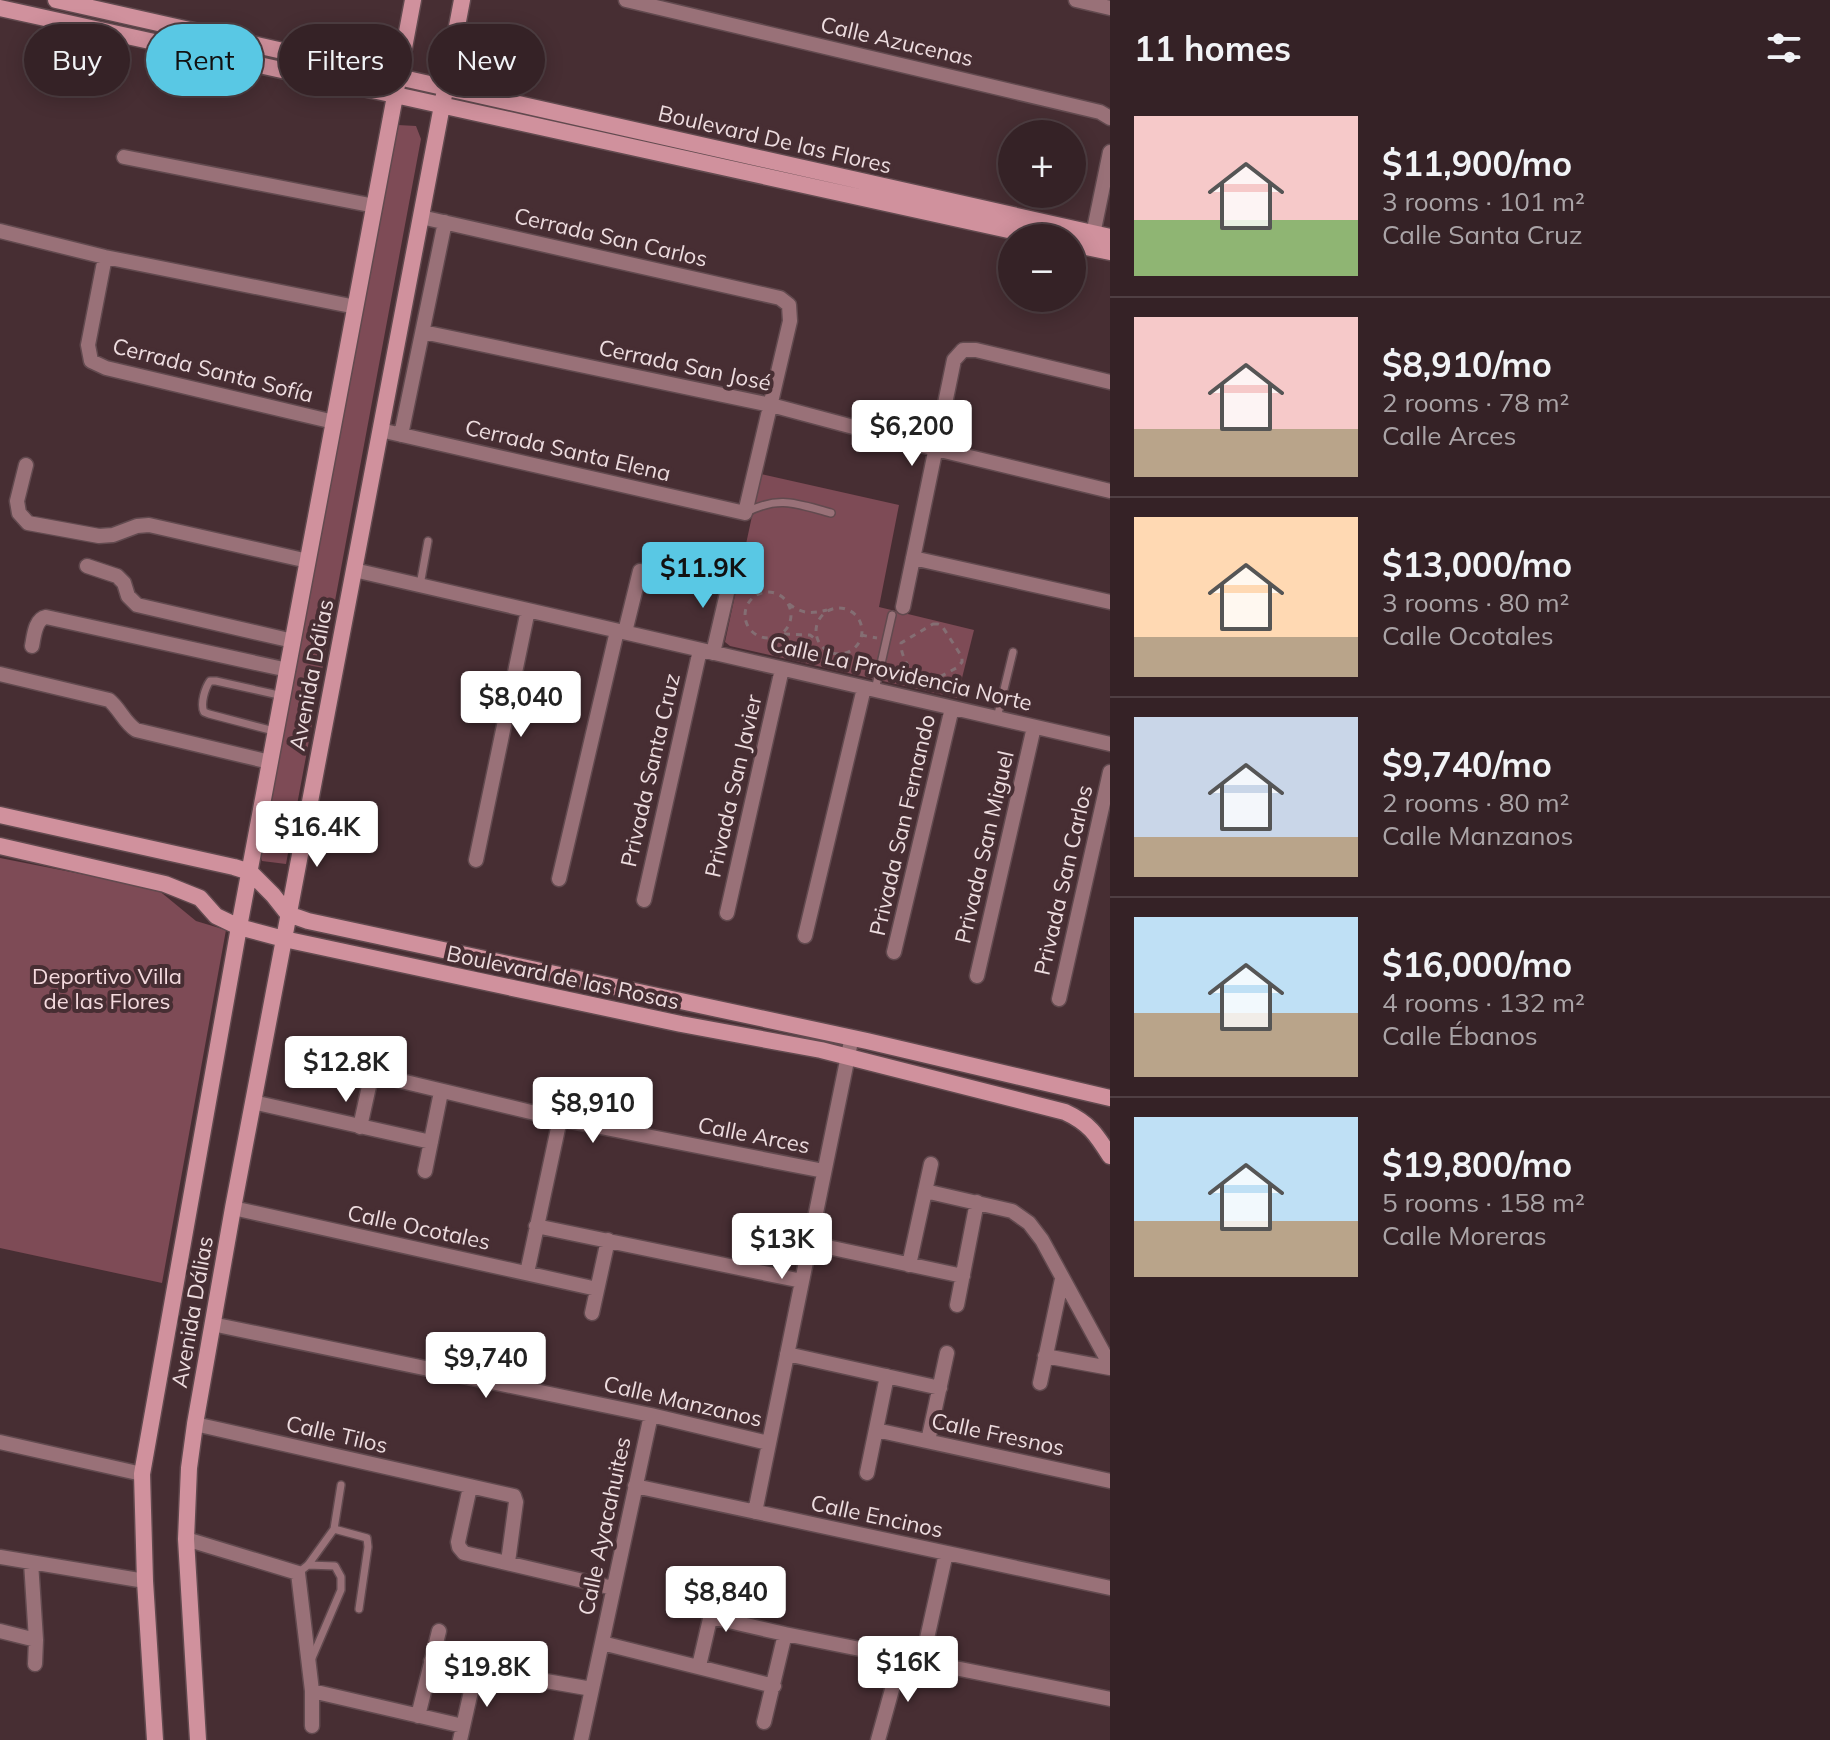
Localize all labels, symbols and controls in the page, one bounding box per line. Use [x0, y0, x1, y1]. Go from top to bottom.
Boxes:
street label: Calle Azucenas [818, 10, 976, 72]
chip: Buy [24, 24, 130, 96]
chip: Rent [146, 24, 263, 96]
chip: Filters [279, 24, 412, 96]
chip: New [428, 24, 545, 96]
icon: filters [1762, 26, 1806, 70]
text: 11 homes [1134, 27, 1291, 70]
street label: Boulevard De las Flores [655, 98, 895, 180]
map controls [998, 120, 1086, 312]
button: + [998, 120, 1086, 208]
text: $11,900/mo [1382, 142, 1572, 185]
icon: home [1198, 148, 1294, 244]
text: 3 rooms · 101 m² [1382, 185, 1585, 218]
street label: Cerrada San Carlos [512, 201, 710, 273]
text: Calle Santa Cruz [1382, 218, 1583, 251]
button: − [998, 224, 1086, 312]
street label: Cerrada Santa Sofía [110, 332, 316, 408]
street label: Cerrada San José [596, 333, 774, 397]
text: $8,910/mo [1382, 343, 1552, 386]
icon: home [1198, 349, 1294, 445]
text: 2 rooms · 78 m² [1382, 386, 1569, 419]
pin: $6,200 [847, 400, 977, 468]
text: $6,200 [870, 409, 954, 442]
street label: Cerrada Santa Elena [462, 413, 674, 487]
text: Calle Arces [1382, 419, 1516, 452]
pin: $11.9K [638, 542, 768, 610]
text: $13,000/mo [1382, 543, 1572, 586]
icon: home [1198, 549, 1294, 645]
text: $11.9K [660, 551, 746, 584]
text: 3 rooms · 80 m² [1382, 586, 1569, 619]
street label: Avenida Dálias [283, 597, 339, 753]
text: Calle Ocotales [1382, 619, 1554, 652]
street label: Calle La Providencia Norte [767, 629, 1035, 717]
pin: $8,040 [456, 671, 586, 739]
street label: Privada Santa Cruz [614, 671, 686, 869]
text: $8,040 [479, 680, 563, 713]
street label: Privada San Javier [698, 692, 768, 880]
street label: Privada San Fernando [863, 712, 941, 938]
text: $9,740/mo [1382, 743, 1552, 786]
street label: Privada San Miguel [948, 748, 1020, 946]
icon: home [1198, 749, 1294, 845]
street label: Privada San Carlos [1028, 782, 1098, 978]
text: 2 rooms · 80 m² [1382, 786, 1569, 819]
pin: $16.4K [252, 801, 382, 869]
text: $16.4K [274, 810, 360, 843]
text: Calle Manzanos [1382, 819, 1573, 852]
street label: Boulevard de las Rosas [444, 939, 682, 1015]
text: $16,000/mo [1382, 943, 1572, 986]
icon: home [1198, 949, 1294, 1045]
park label: Deportivo Villa de las Flores [32, 962, 182, 1015]
text: 4 rooms · 132 m² [1382, 986, 1585, 1019]
text: Calle Ébanos [1382, 1019, 1538, 1052]
pin: $12.8K [281, 1036, 411, 1104]
text: $12.8K [303, 1045, 389, 1078]
pin: $8,910 [528, 1077, 658, 1145]
text: $8,910 [551, 1086, 635, 1119]
street label: Calle Arces [696, 1110, 812, 1160]
text: $19,800/mo [1382, 1143, 1572, 1186]
icon: home [1198, 1149, 1294, 1245]
text: 5 rooms · 158 m² [1382, 1186, 1585, 1219]
street label: Calle Ocotales [345, 1198, 493, 1256]
pin: $13K [735, 1213, 829, 1281]
text: Calle Moreras [1382, 1219, 1547, 1252]
text: $13K [750, 1222, 814, 1255]
street label: Avenida Dálias [165, 1234, 219, 1390]
pin: $9,740 [421, 1332, 551, 1400]
text: $9,740 [444, 1341, 528, 1374]
street label: Calle Manzanos [601, 1369, 765, 1433]
street label: Calle Fresnos [929, 1406, 1067, 1462]
street label: Calle Tilos [284, 1409, 390, 1459]
street label: Calle Ayacahuites [571, 1434, 637, 1618]
street label: Calle Encinos [808, 1488, 946, 1544]
pin: $8,840 [661, 1566, 791, 1634]
text: $8,840 [684, 1575, 768, 1608]
pin: $16K [861, 1636, 955, 1704]
pin: $19.8K [422, 1641, 552, 1709]
text: $16K [876, 1645, 940, 1678]
text: $19.8K [444, 1650, 530, 1683]

